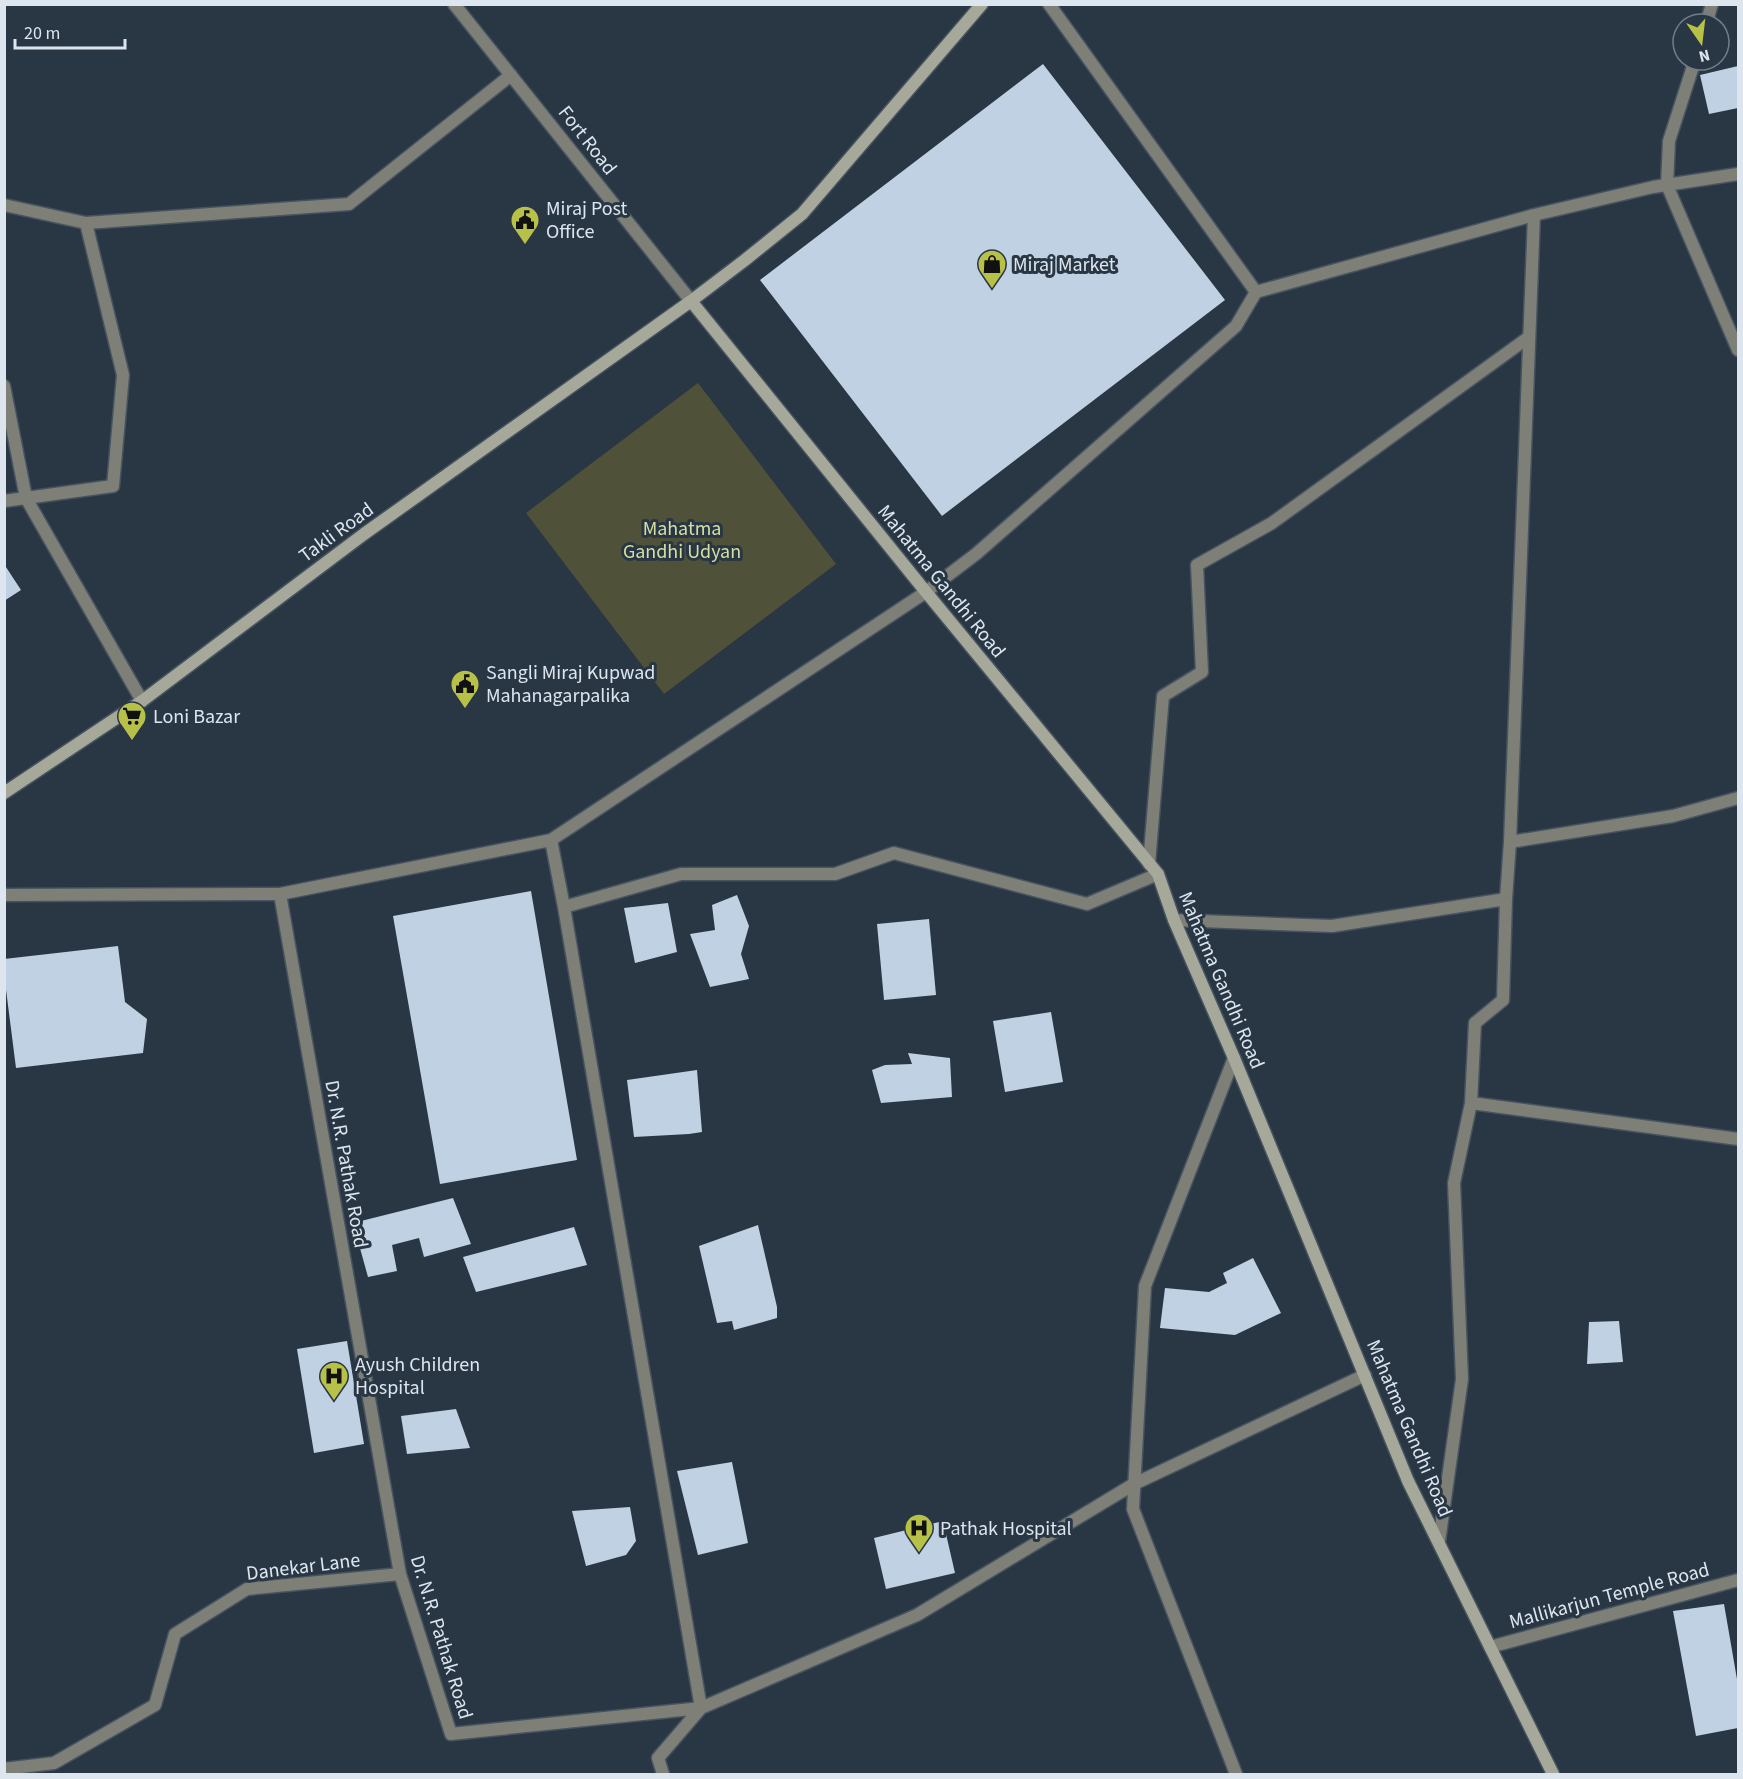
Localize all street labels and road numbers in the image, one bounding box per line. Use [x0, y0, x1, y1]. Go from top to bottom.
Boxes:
street label: Fort Road [551, 100, 623, 181]
street label: Takli Road [293, 496, 380, 569]
street label: Mahatma Gandhi Road [871, 499, 1012, 664]
street label: Mahatma Gandhi Road [1171, 888, 1271, 1073]
street label: Dr. N.R. Pathak Road [317, 1078, 375, 1250]
street label: Mahatma Gandhi Road [1359, 1336, 1459, 1521]
street label: Danekar Lane [245, 1546, 362, 1588]
street label: Dr. N.R. Pathak Road [403, 1552, 479, 1723]
street label: Mallikarjun Temple Road [1506, 1556, 1712, 1636]

